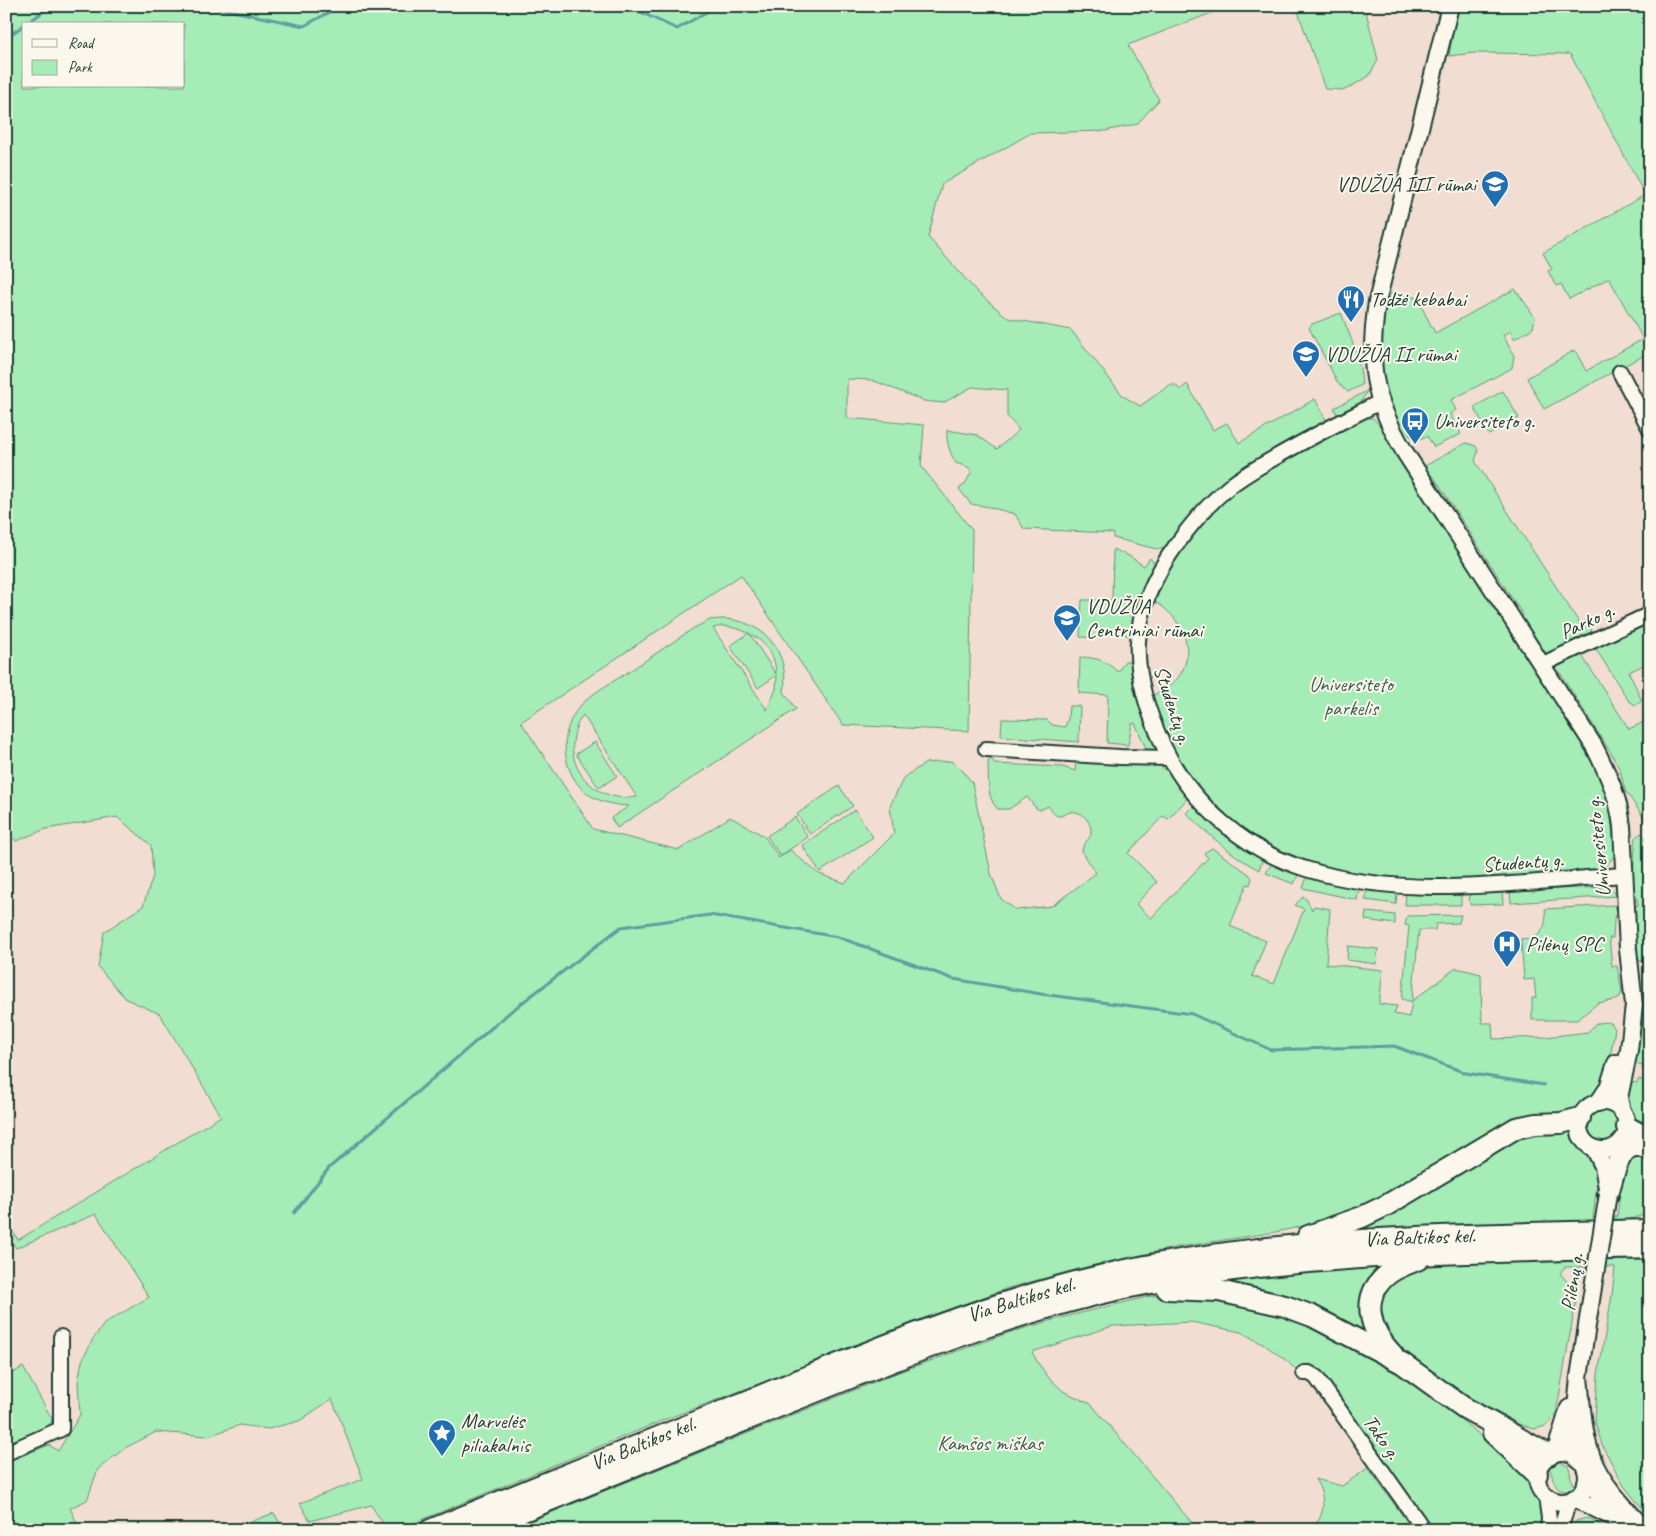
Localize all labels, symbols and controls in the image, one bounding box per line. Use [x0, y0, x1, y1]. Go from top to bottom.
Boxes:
legend [22, 22, 185, 88]
text: Road [68, 34, 95, 53]
text: Park [68, 58, 93, 77]
school or university icon: VDUŽŪA III rūmai [1480, 169, 1510, 208]
place label: VDUŽŪA III rūmai [1336, 171, 1479, 197]
restaurant icon: Todžė kebabai [1336, 284, 1366, 323]
place label: Todžė kebabai [1370, 286, 1469, 312]
school or university icon: VDUŽŪA II rūmai [1291, 339, 1321, 378]
place label: VDUŽŪA II rūmai [1325, 341, 1459, 367]
bus stop icon: Universiteto g. [1400, 406, 1430, 445]
place label: Universiteto g. [1434, 408, 1536, 434]
place label: VDUŽŪA Centriniai rūmai [1086, 593, 1205, 643]
street label: Parko g. [1555, 597, 1619, 645]
school or university icon: VDUŽŪA Centriniai rūmai [1052, 603, 1082, 642]
street label: Studentų g. [1148, 662, 1198, 748]
park label: Universiteto parkelis [1309, 671, 1396, 721]
street label: Universiteto g. [1580, 795, 1616, 898]
street label: Studentų g. [1482, 846, 1565, 878]
hospital icon: Pilėnų SPC [1492, 929, 1522, 968]
place label: Pilėnų SPC [1526, 931, 1606, 957]
street label: Via Baltikos kel. [1364, 1222, 1477, 1252]
street label: Pilėnų g. [1555, 1250, 1590, 1313]
street label: Via Baltikos kel. [964, 1270, 1079, 1328]
place label: Marvelės piliakalnis [461, 1408, 532, 1458]
street label: Via Baltikos kel. [587, 1410, 700, 1476]
street label: Tako g. [1357, 1410, 1407, 1465]
place icon: Marvelės piliakalnis [427, 1418, 457, 1457]
park label: Kamšos miškas [937, 1430, 1044, 1456]

